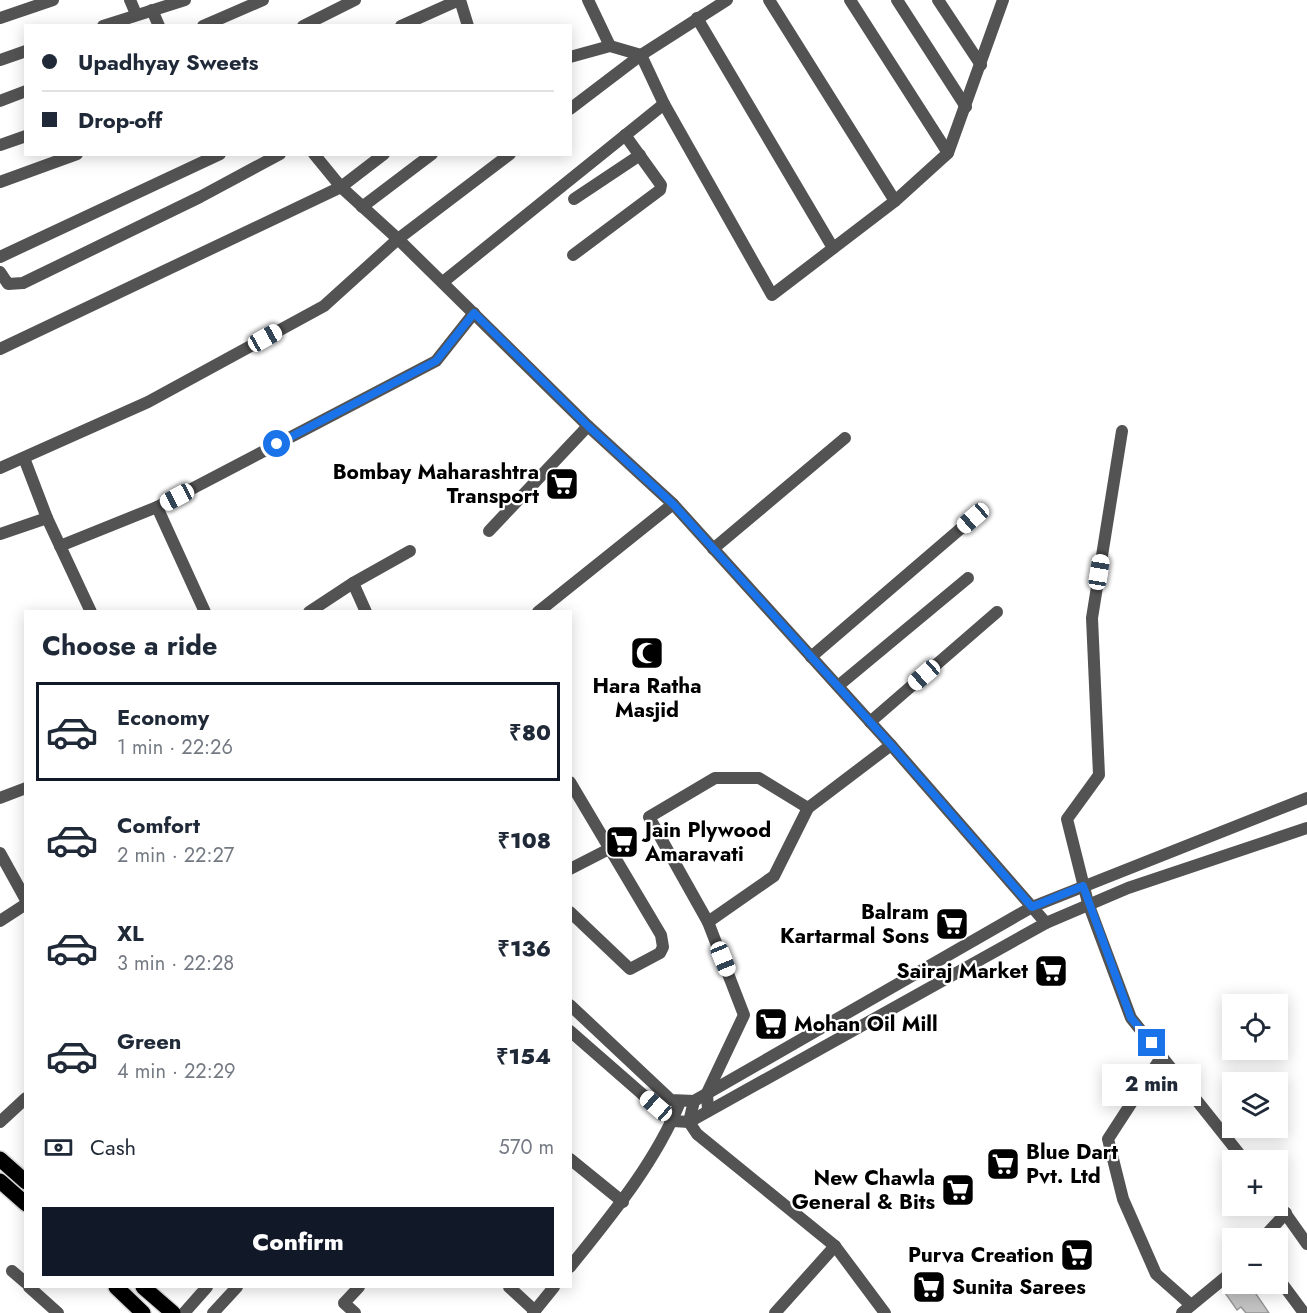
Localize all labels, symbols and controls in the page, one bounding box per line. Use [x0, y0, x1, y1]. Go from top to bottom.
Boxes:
text: Upadhyay Sweets [78, 46, 259, 78]
text: Drop-off [78, 104, 162, 136]
car [245, 321, 285, 355]
route start [263, 430, 290, 457]
place label: Bombay Maharashtra Transport [333, 457, 539, 511]
supermarket icon: Bombay Maharashtra Transport [544, 466, 580, 502]
car [157, 481, 197, 513]
car [954, 499, 992, 537]
car [1087, 553, 1111, 591]
text: Choose a ride [42, 626, 217, 665]
mosque icon: Hara Ratha Masjid [629, 635, 665, 671]
car [905, 656, 943, 694]
place label: Hara Ratha Masjid [593, 671, 701, 725]
text: Economy [117, 701, 209, 733]
icon: car [45, 705, 99, 759]
text: ₹80 [509, 716, 551, 748]
text: 1 min · 22:26 [117, 733, 233, 762]
text: Comfort [117, 809, 200, 841]
icon: car [45, 813, 99, 867]
place label: Jain Plywood Amaravati [641, 815, 771, 869]
text: ₹108 [498, 824, 551, 856]
supermarket icon: Jain Plywood Amaravati [604, 824, 640, 860]
text: 2 min · 22:27 [117, 841, 234, 870]
place label: Balram Kartarmal Sons [780, 897, 929, 951]
supermarket icon: Balram Kartarmal Sons [934, 906, 970, 942]
text: XL [117, 917, 144, 949]
icon: car [45, 921, 99, 975]
text: ₹136 [497, 932, 551, 964]
car [708, 939, 738, 979]
text: 3 min · 22:28 [117, 949, 234, 978]
supermarket icon: Sairaj Market [1033, 953, 1069, 989]
place label: Sairaj Market [897, 956, 1028, 986]
map controls [1222, 994, 1288, 1294]
button: locate [1222, 994, 1288, 1060]
supermarket icon: Mohan Oil Mill [753, 1006, 789, 1042]
place label: Mohan Oil Mill [794, 1009, 938, 1039]
text: Green [117, 1025, 181, 1057]
icon: car [45, 1029, 99, 1083]
route end [1138, 1029, 1165, 1056]
text: ₹154 [496, 1040, 551, 1072]
text: 4 min · 22:29 [117, 1057, 236, 1086]
callout: 2 min [1102, 1064, 1202, 1106]
text: 2 min [1125, 1070, 1178, 1099]
button: layers [1222, 1072, 1288, 1138]
car [637, 1087, 675, 1125]
icon: cash [42, 1131, 75, 1164]
text: Cash [90, 1131, 136, 1163]
text: 570 m [499, 1133, 554, 1162]
place label: Blue Dart Pvt. Ltd [1026, 1137, 1118, 1191]
supermarket icon: Blue Dart Pvt. Ltd [985, 1146, 1021, 1182]
button: + [1222, 1150, 1288, 1216]
place label: New Chawla General & Bits [792, 1163, 935, 1217]
supermarket icon: New Chawla General & Bits [940, 1172, 976, 1208]
button: Confirm [42, 1207, 554, 1276]
button: − [1222, 1228, 1288, 1294]
supermarket icon: Purva Creation [1059, 1237, 1095, 1273]
place label: Purva Creation [908, 1240, 1054, 1270]
supermarket icon: Sunita Sarees [911, 1269, 947, 1305]
place label: Sunita Sarees [952, 1272, 1086, 1302]

